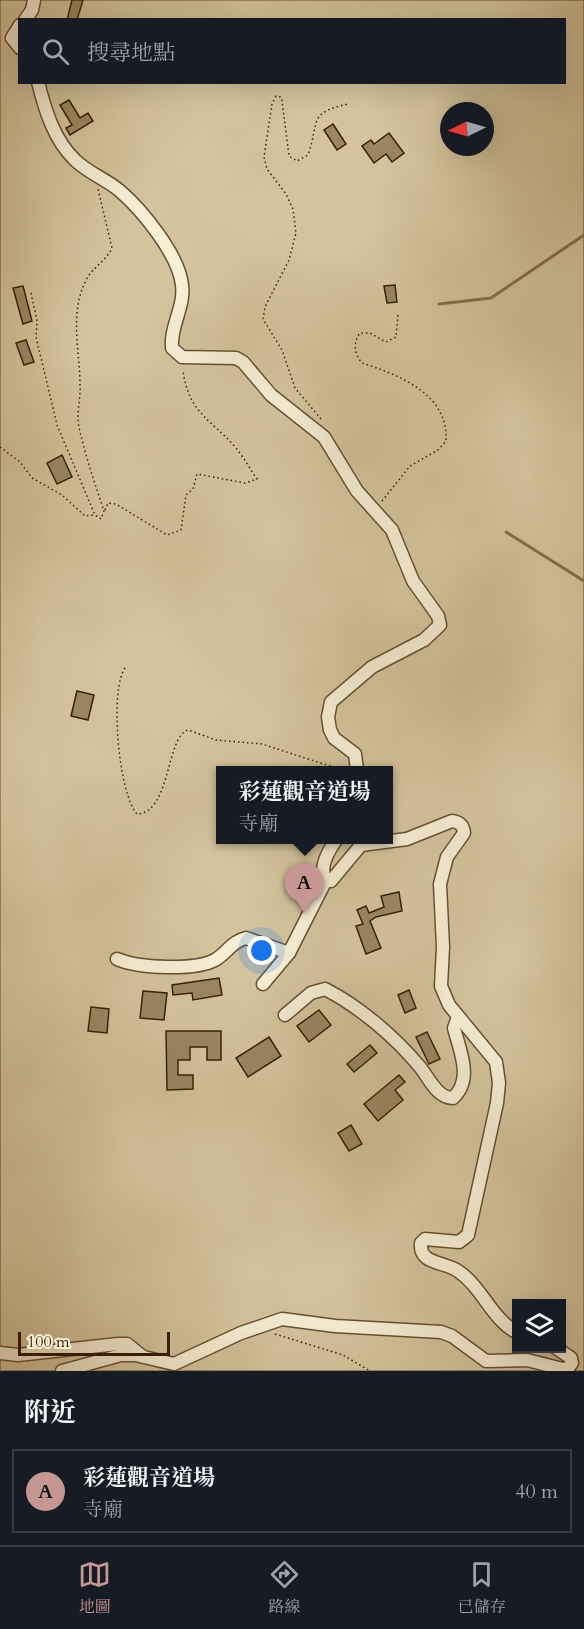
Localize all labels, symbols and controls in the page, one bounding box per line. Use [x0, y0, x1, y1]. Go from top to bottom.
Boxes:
search box [18, 18, 566, 84]
icon: search [39, 35, 72, 68]
text: 搜尋地點 [87, 38, 175, 68]
north arrow [440, 102, 494, 156]
popup [216, 766, 393, 844]
text: 彩蓮觀音道場 [238, 777, 371, 807]
text: 寺廟 [238, 810, 278, 837]
pin: A [284, 864, 324, 913]
your location [247, 936, 276, 965]
map controls [512, 1299, 566, 1353]
button: layers [512, 1299, 566, 1353]
scale bar [18, 1329, 170, 1356]
text: 100 m [27, 1331, 69, 1353]
text: 附近 [24, 1395, 76, 1430]
text: 彩蓮觀音道場 [83, 1463, 215, 1493]
text: A [38, 1478, 53, 1505]
text: 40 m [515, 1478, 558, 1505]
text: 寺廟 [83, 1496, 123, 1523]
tab: 地圖 [78, 1558, 111, 1618]
tab: 路線 [268, 1558, 301, 1618]
tab: 已儲存 [458, 1558, 506, 1618]

